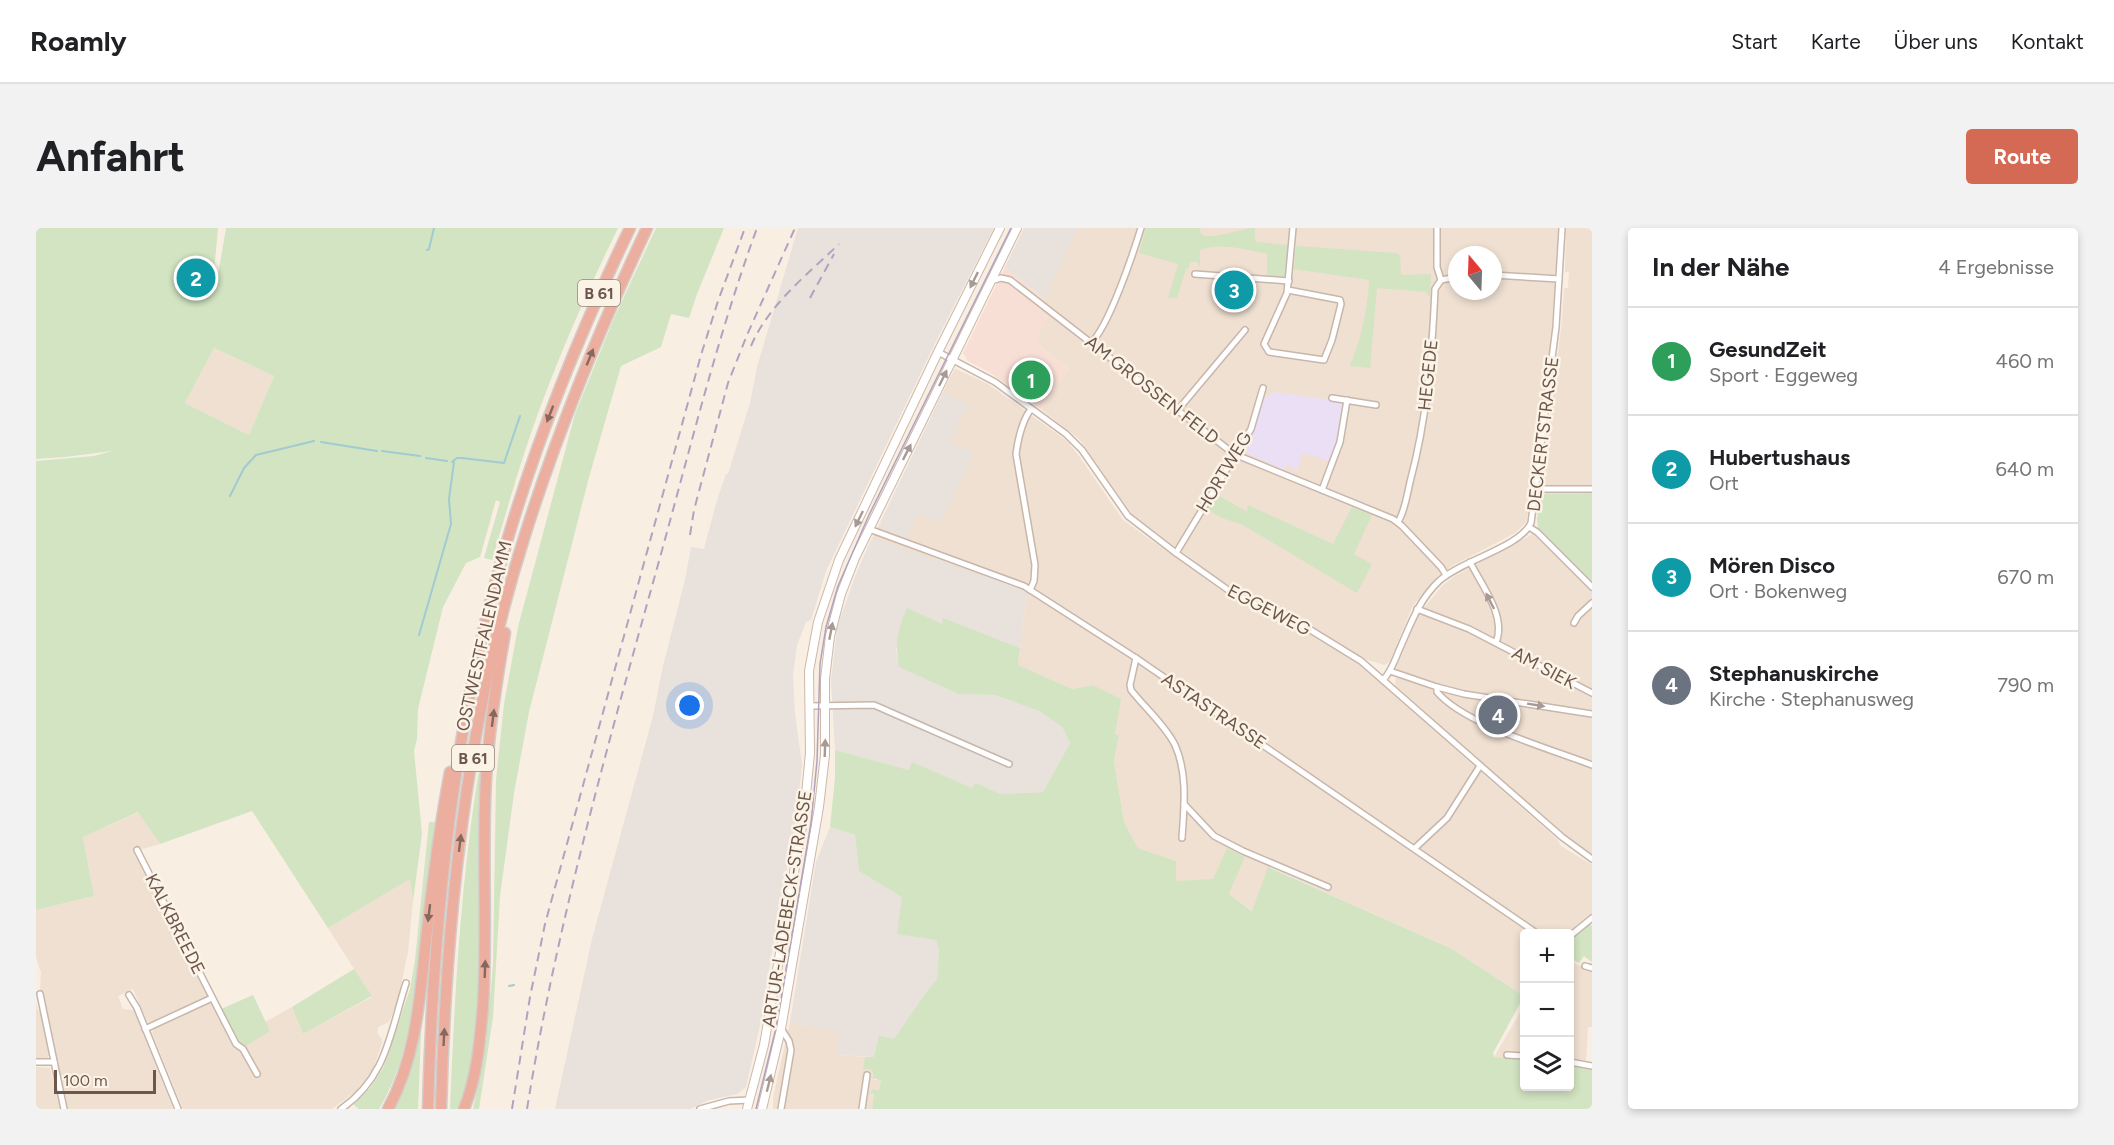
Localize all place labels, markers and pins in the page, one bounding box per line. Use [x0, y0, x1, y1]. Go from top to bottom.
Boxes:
pin: 2 [176, 256, 216, 300]
pin: 3 [1214, 268, 1254, 312]
pin: 1 [1012, 358, 1050, 402]
pin: 4 [1478, 692, 1518, 738]

